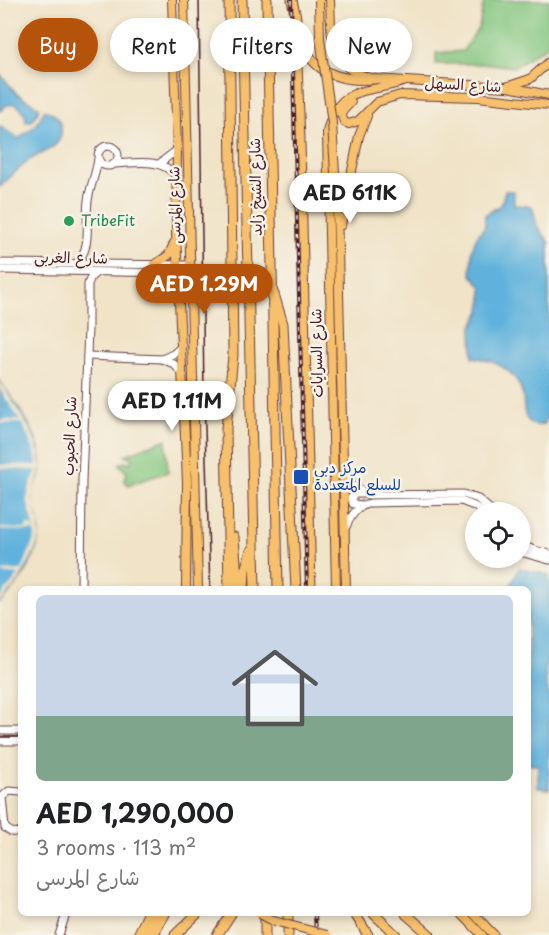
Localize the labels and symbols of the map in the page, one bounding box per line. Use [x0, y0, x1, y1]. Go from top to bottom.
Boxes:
street label: شارع السهل [424, 70, 502, 97]
street label: شارع الشيخ زايد [242, 138, 267, 236]
street label: شارع المرسى [161, 166, 186, 244]
pin: AED 611K [288, 173, 412, 224]
place label: TribeFit [81, 208, 135, 231]
marker: TribeFit [62, 214, 76, 228]
street label: شارع الغربى [34, 244, 108, 269]
pin: AED 1.29M [135, 264, 273, 315]
street label: شارع السرايات [303, 308, 328, 398]
pin: AED 1.11M [103, 381, 241, 432]
street label: شارع الحبوب [56, 396, 81, 476]
place label: مركز دبي للسلع المتعددة [314, 455, 401, 496]
marker: مركز دبي للسلع المتعددة [292, 468, 310, 486]

